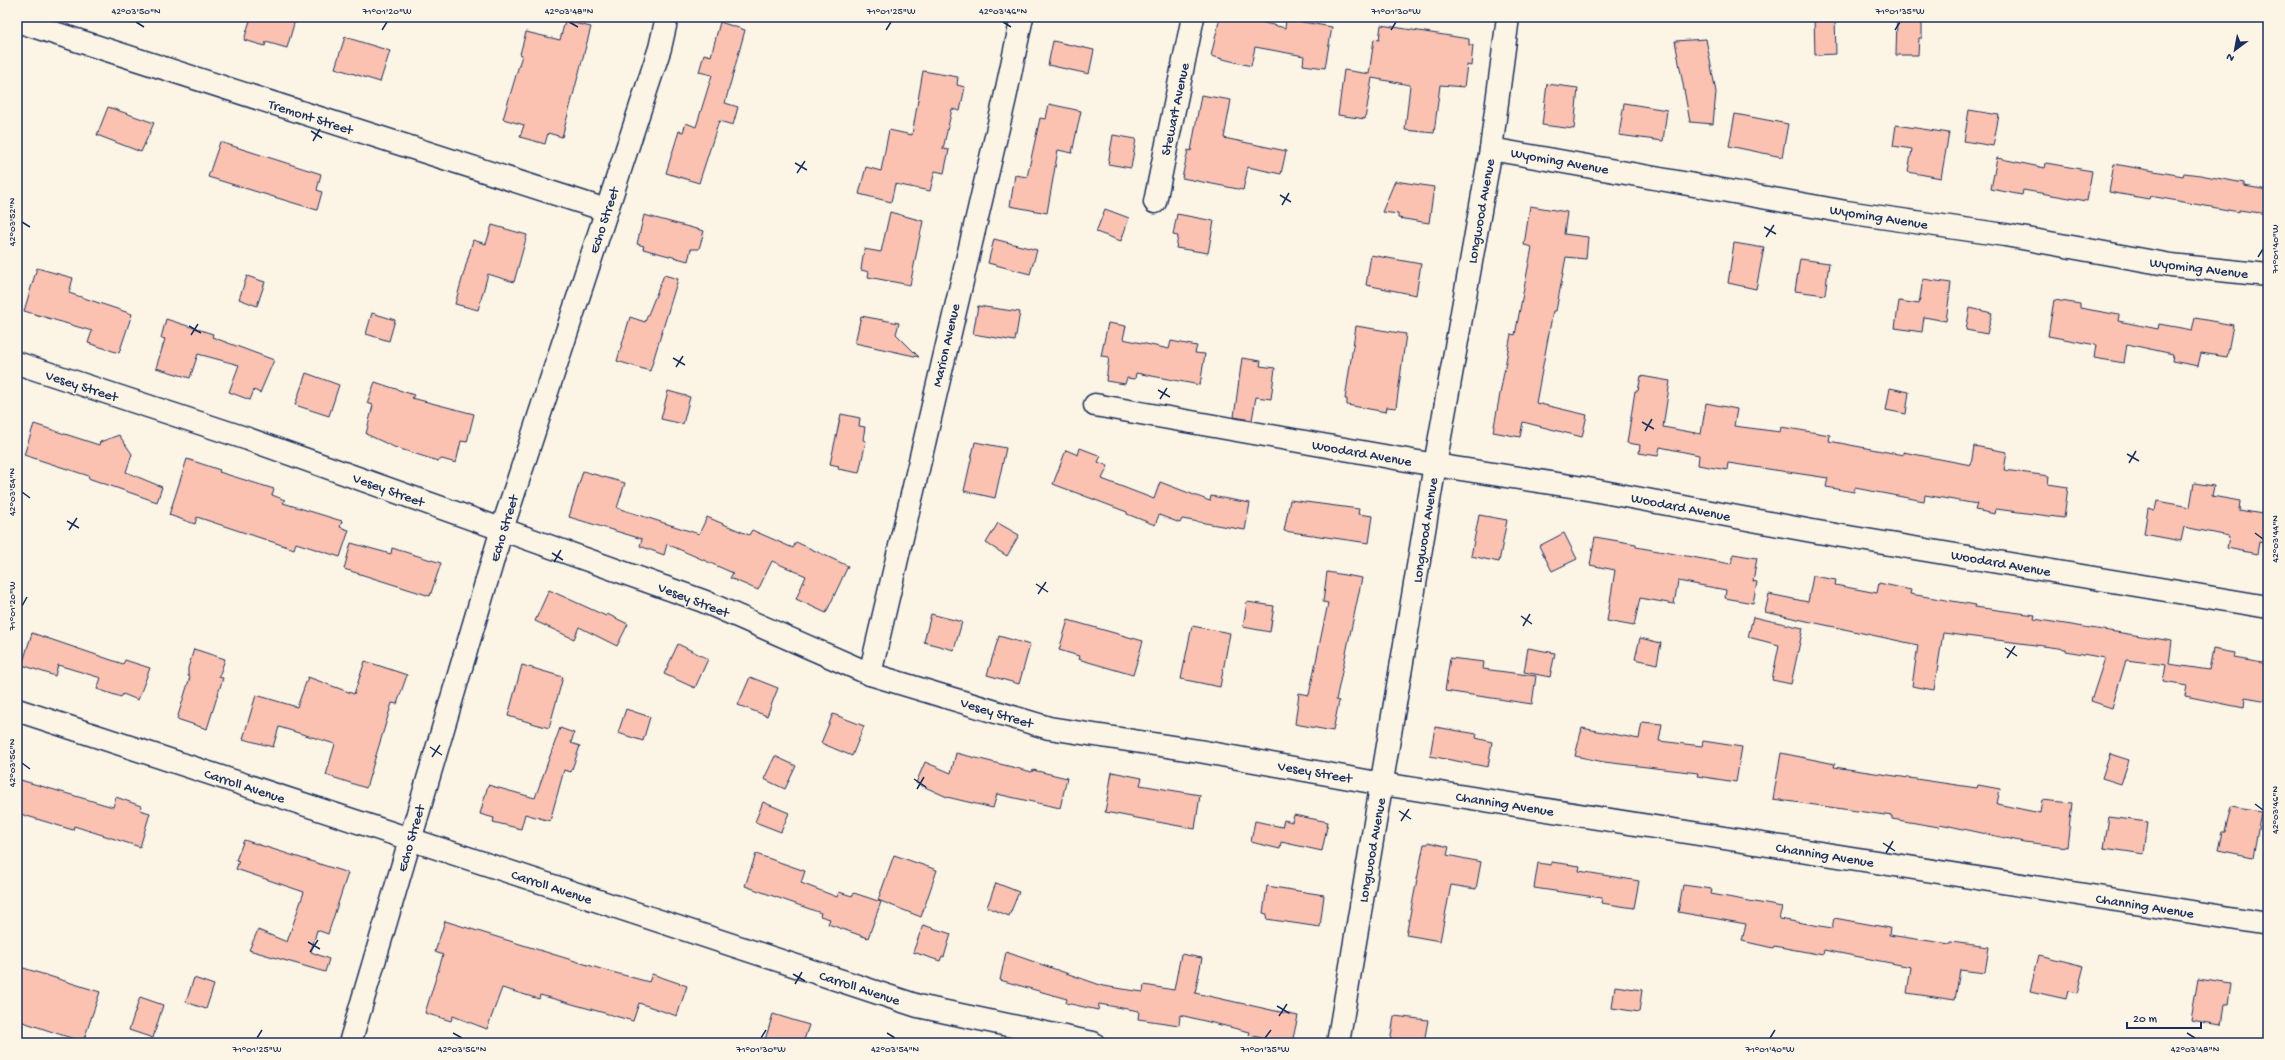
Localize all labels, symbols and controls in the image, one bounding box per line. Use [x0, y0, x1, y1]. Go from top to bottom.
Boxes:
text: 42°03'50"N [111, 6, 161, 18]
text: 71°01'20"W [361, 6, 412, 18]
text: 42°03'48"N [545, 6, 594, 18]
text: 71°01'25"W [866, 6, 916, 18]
text: 42°03'46"N [979, 6, 1027, 18]
text: 71°01'30"W [1370, 6, 1421, 18]
text: 71°01'35"W [1874, 6, 1925, 18]
north arrow [2215, 30, 2255, 70]
text: N [2225, 50, 2237, 64]
street label: Stewart Avenue [1158, 61, 1195, 157]
street label: Tremont Street [265, 96, 356, 140]
street label: Wyoming Avenue [1509, 145, 1611, 180]
street label: Longwood Avenue [1465, 157, 1500, 265]
street label: Echo Street [587, 184, 625, 256]
text: 42°03'52"N [7, 197, 19, 246]
street label: Wyoming Avenue [1828, 202, 1930, 235]
text: 71°01'40"W [2270, 224, 2282, 275]
street label: Wyoming Avenue [2148, 255, 2250, 284]
street label: Marion Avenue [930, 302, 965, 389]
street label: Vesey Street [42, 367, 121, 407]
street label: Woodard Avenue [1310, 437, 1414, 472]
text: 42°03'54"N [7, 467, 19, 516]
street label: Vesey Street [349, 470, 427, 513]
street label: Longwood Avenue [1410, 476, 1443, 584]
street label: Woodard Avenue [1629, 490, 1732, 527]
street label: Echo Street [487, 492, 524, 564]
text: 42°03'44"N [2270, 515, 2282, 563]
street label: Woodard Avenue [1949, 547, 2053, 582]
street label: Vesey Street [654, 580, 732, 623]
text: 71°01'20"W [7, 581, 19, 632]
street label: Vesey Street [957, 695, 1036, 734]
text: 42°03'56"N [7, 738, 19, 787]
street label: Vesey Street [1275, 758, 1354, 789]
street label: Carroll Avenue [202, 766, 288, 809]
text: 42°03'46"N [2270, 786, 2282, 834]
street label: Channing Avenue [1454, 789, 1556, 822]
street label: Longwood Avenue [1356, 796, 1391, 904]
street label: Echo Street [395, 802, 430, 874]
street label: Channing Avenue [1774, 840, 1876, 873]
street label: Carroll Avenue [509, 867, 595, 910]
street label: Channing Avenue [2094, 891, 2196, 924]
street label: Carroll Avenue [817, 968, 903, 1011]
scale bar [2127, 1004, 2201, 1030]
text: 20 m [2133, 1013, 2158, 1027]
text: 71°01'25"W [232, 1044, 282, 1056]
text: 42°03'56"N [438, 1044, 487, 1056]
text: 71°01'30"W [735, 1044, 786, 1056]
text: 42°03'54"N [871, 1044, 920, 1056]
text: 71°01'35"W [1239, 1044, 1290, 1056]
text: 71°01'40"W [1744, 1044, 1795, 1056]
text: 42°03'48"N [2171, 1044, 2220, 1056]

